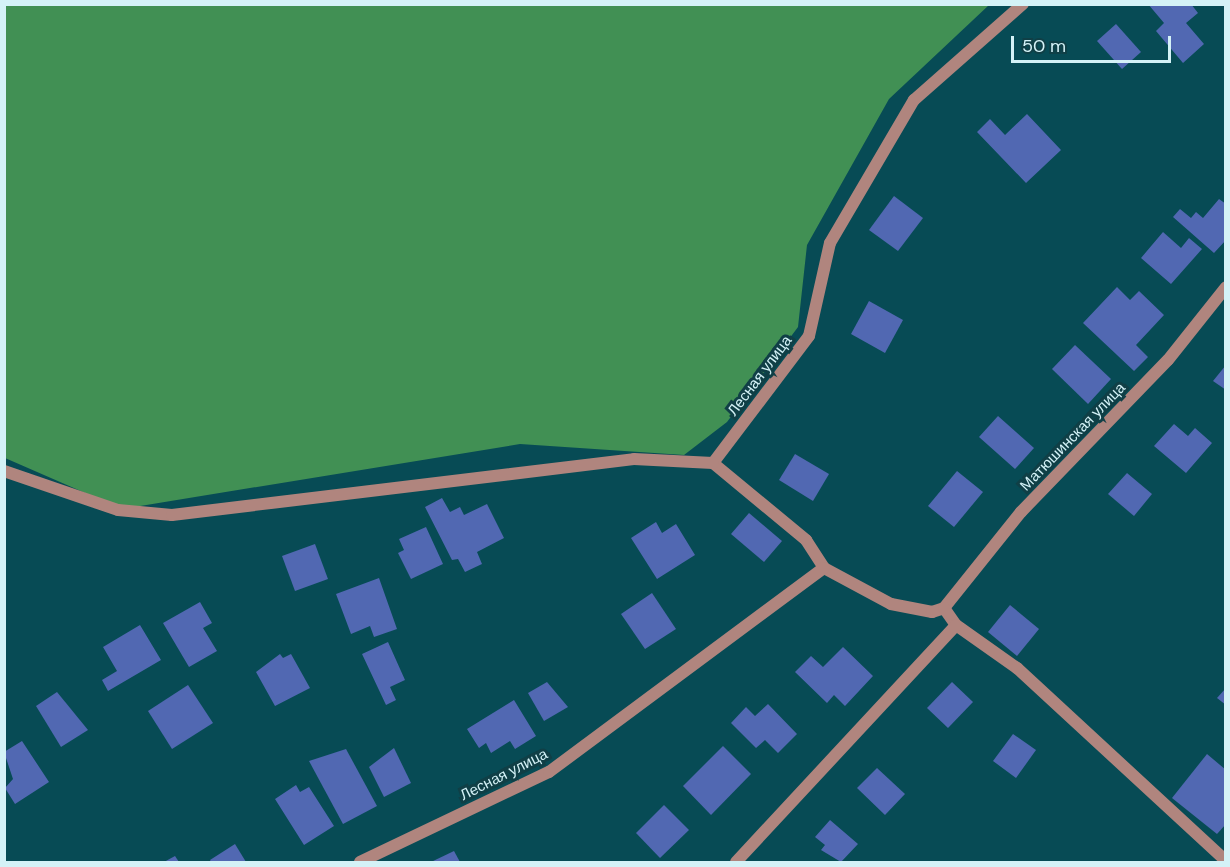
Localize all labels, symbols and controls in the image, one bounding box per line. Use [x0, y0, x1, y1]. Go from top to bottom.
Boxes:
scale bar [1014, 24, 1174, 62]
text: 50 m [1022, 34, 1066, 58]
street label: Лесная улица [724, 332, 796, 420]
street label: Матюшинская улица [1017, 379, 1129, 495]
street label: Лесная улица [457, 745, 551, 805]

